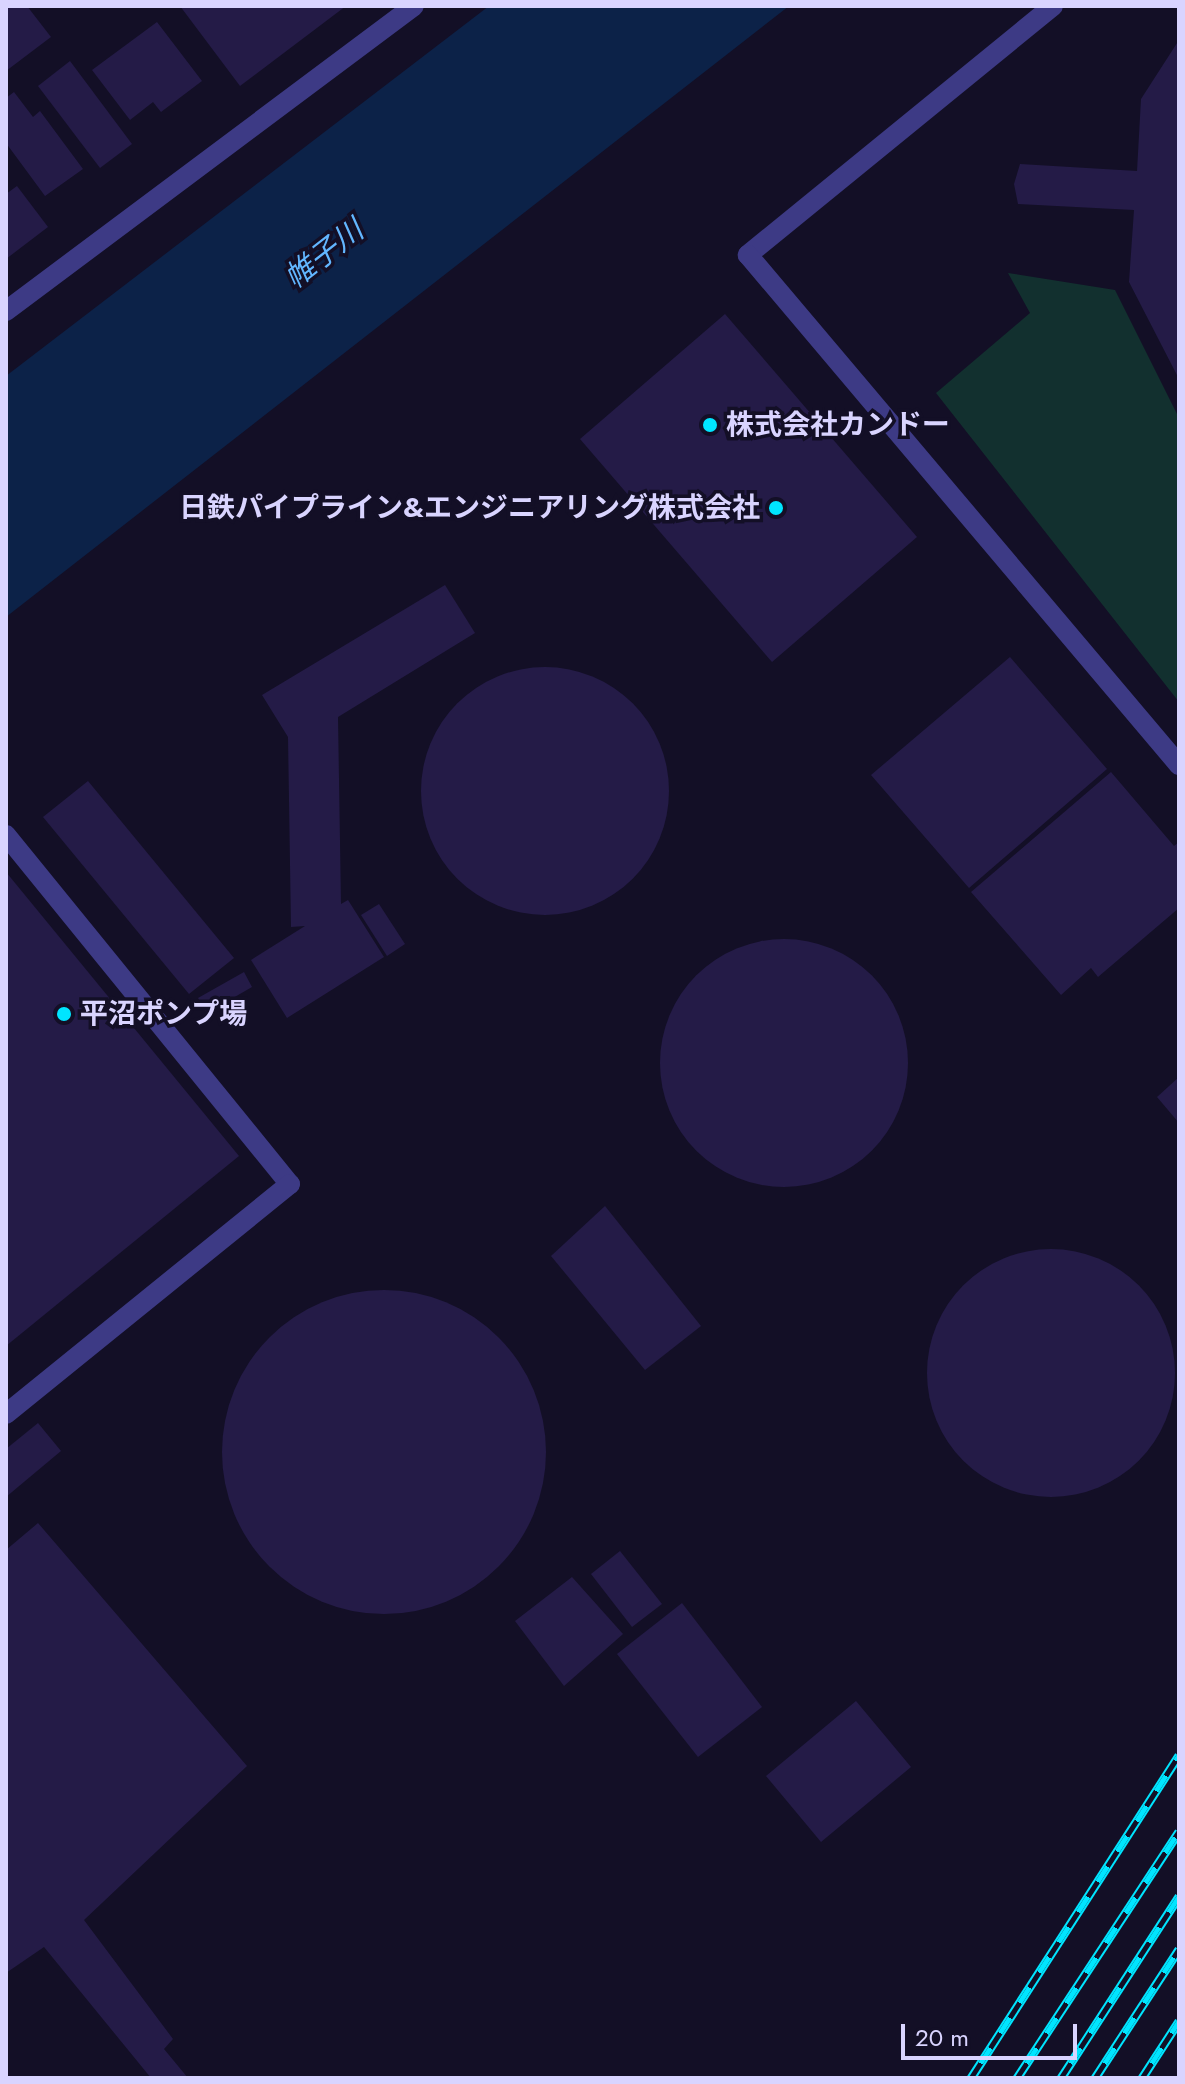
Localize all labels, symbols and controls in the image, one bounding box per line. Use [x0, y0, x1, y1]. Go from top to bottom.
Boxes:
water label: 帷子川 [277, 212, 371, 296]
place label: 株式会社カンドー [726, 408, 950, 442]
marker: 株式会社カンドー [701, 416, 719, 434]
place label: 日鉄パイプライン&エンジニアリング株式会社 [179, 491, 760, 525]
marker: 日鉄パイプライン&エンジニアリング株式会社 [767, 499, 785, 517]
place label: 平沼ポンプ場 [80, 997, 248, 1031]
marker: 平沼ポンプ場 [55, 1005, 73, 1023]
scale bar [905, 2008, 1081, 2058]
text: 20 m [915, 2020, 969, 2055]

